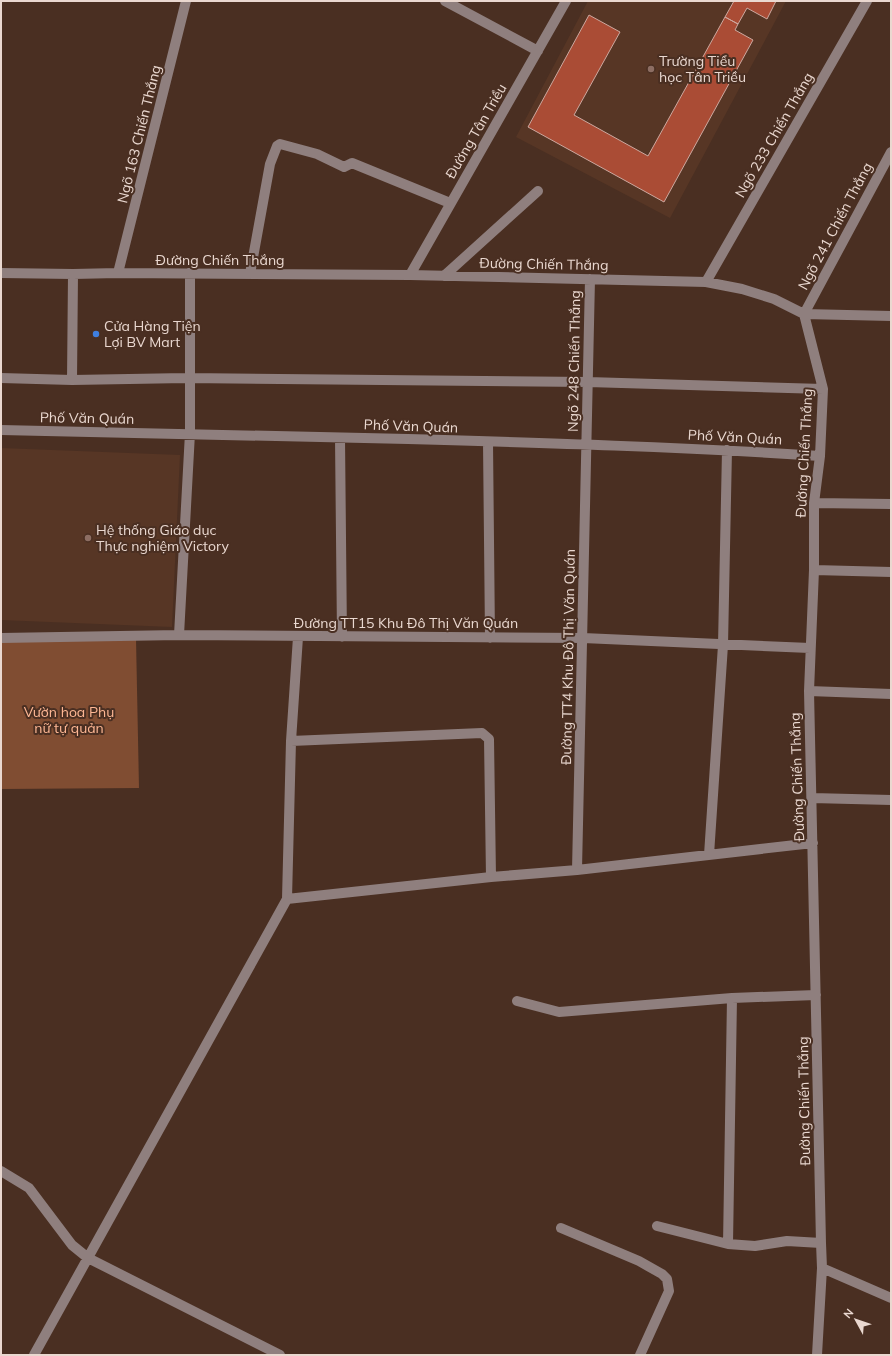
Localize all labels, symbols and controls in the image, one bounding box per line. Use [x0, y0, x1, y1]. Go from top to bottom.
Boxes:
place label: Trường Tiểu học Tân Triều [659, 52, 746, 86]
street label: Ngõ 163 Chiến Thắng [113, 63, 165, 205]
marker: Trường Tiểu học Tân Triều [646, 64, 656, 74]
street label: Ngõ 233 Chiến Thắng [731, 69, 817, 201]
street label: Đường Tân Triều [441, 80, 511, 182]
street label: Ngõ 241 Chiến Thắng [794, 159, 876, 293]
street label: Đường Chiến Thắng [155, 251, 285, 269]
street label: Đường Chiến Thắng [479, 254, 609, 274]
street label: Ngõ 248 Chiến Thắng [564, 290, 584, 432]
place label: Cửa Hàng Tiện Lợi BV Mart [104, 317, 201, 351]
marker: Cửa Hàng Tiện Lợi BV Mart [91, 329, 101, 339]
street label: Đường Chiến Thắng [792, 388, 816, 518]
street label: Phố Văn Quán [40, 408, 134, 428]
street label: Phố Văn Quán [363, 415, 459, 437]
street label: Phố Văn Quán [687, 426, 783, 448]
place label: Hệ thống Giáo dục Thực nghiệm Victory [96, 521, 229, 555]
marker: Hệ thống Giáo dục Thực nghiệm Victory [83, 533, 93, 543]
street label: Đường TT4 Khu Đô Thị Văn Quán [557, 549, 579, 765]
street label: Đường TT15 Khu Đô Thị Văn Quán [294, 614, 518, 632]
park label: Vườn hoa Phụ nữ tự quản [24, 703, 114, 737]
street label: Đường Chiến Thắng [786, 712, 808, 842]
street label: Đường Chiến Thắng [794, 1036, 814, 1166]
north arrow [836, 1300, 876, 1340]
text: N [840, 1306, 856, 1321]

